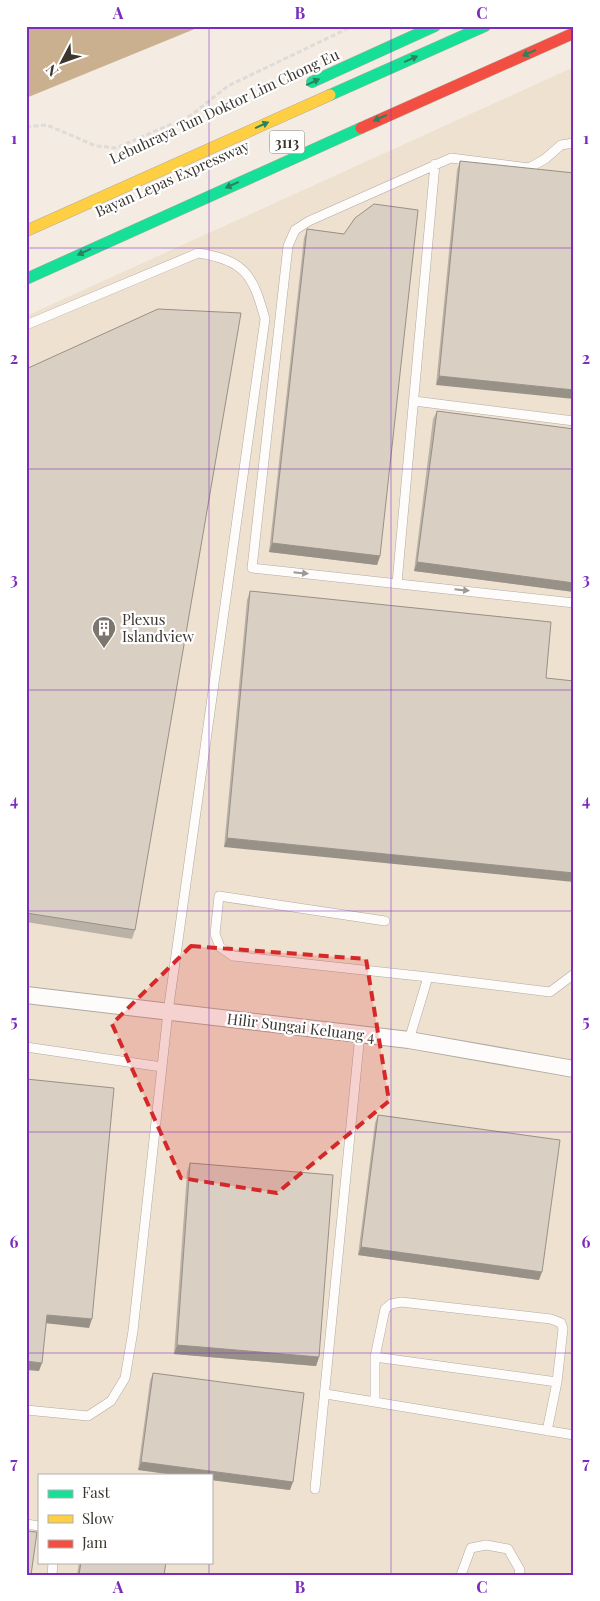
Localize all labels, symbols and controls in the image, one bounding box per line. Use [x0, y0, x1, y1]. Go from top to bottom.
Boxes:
text: A [112, 2, 124, 23]
text: B [295, 2, 306, 23]
text: C [476, 2, 488, 23]
north arrow [38, 38, 88, 88]
street label: Lebuhraya Tun Doktor Lim Chong Eu [106, 44, 342, 168]
one-way arrow [522, 49, 536, 57]
one-way arrow [404, 54, 418, 62]
text: N [41, 61, 62, 81]
one-way arrow [306, 77, 320, 85]
one-way arrow [373, 115, 387, 123]
one-way arrow [255, 120, 269, 128]
text: 1 [11, 127, 17, 148]
text: 1 [583, 127, 589, 148]
road number: 3113 [270, 130, 304, 154]
street label: Bayan Lepas Expressway [92, 135, 253, 221]
one-way arrow [225, 181, 239, 189]
one-way arrow [77, 249, 91, 257]
text: 2 [10, 347, 18, 368]
text: 2 [582, 347, 590, 368]
text: 3 [10, 568, 18, 589]
text: 3 [582, 568, 590, 589]
one-way arrow [293, 569, 309, 577]
one-way arrow [455, 586, 471, 594]
place label: Plexus Islandview [122, 609, 194, 646]
building icon: Plexus Islandview [91, 615, 117, 649]
text: 4 [10, 789, 18, 810]
text: 4 [582, 789, 590, 810]
street label: Hilir Sungai Keluang 4 [226, 1008, 376, 1046]
text: 5 [10, 1010, 18, 1031]
text: 5 [582, 1010, 590, 1031]
text: 6 [10, 1231, 19, 1252]
text: 6 [582, 1231, 591, 1252]
text: 7 [10, 1452, 18, 1473]
text: 7 [582, 1452, 590, 1473]
legend [38, 1474, 212, 1564]
text: Fast [82, 1482, 111, 1502]
text: Slow [82, 1508, 114, 1528]
text: Jam [81, 1532, 108, 1552]
text: A [112, 1576, 124, 1597]
text: B [295, 1576, 306, 1597]
text: C [476, 1576, 488, 1597]

